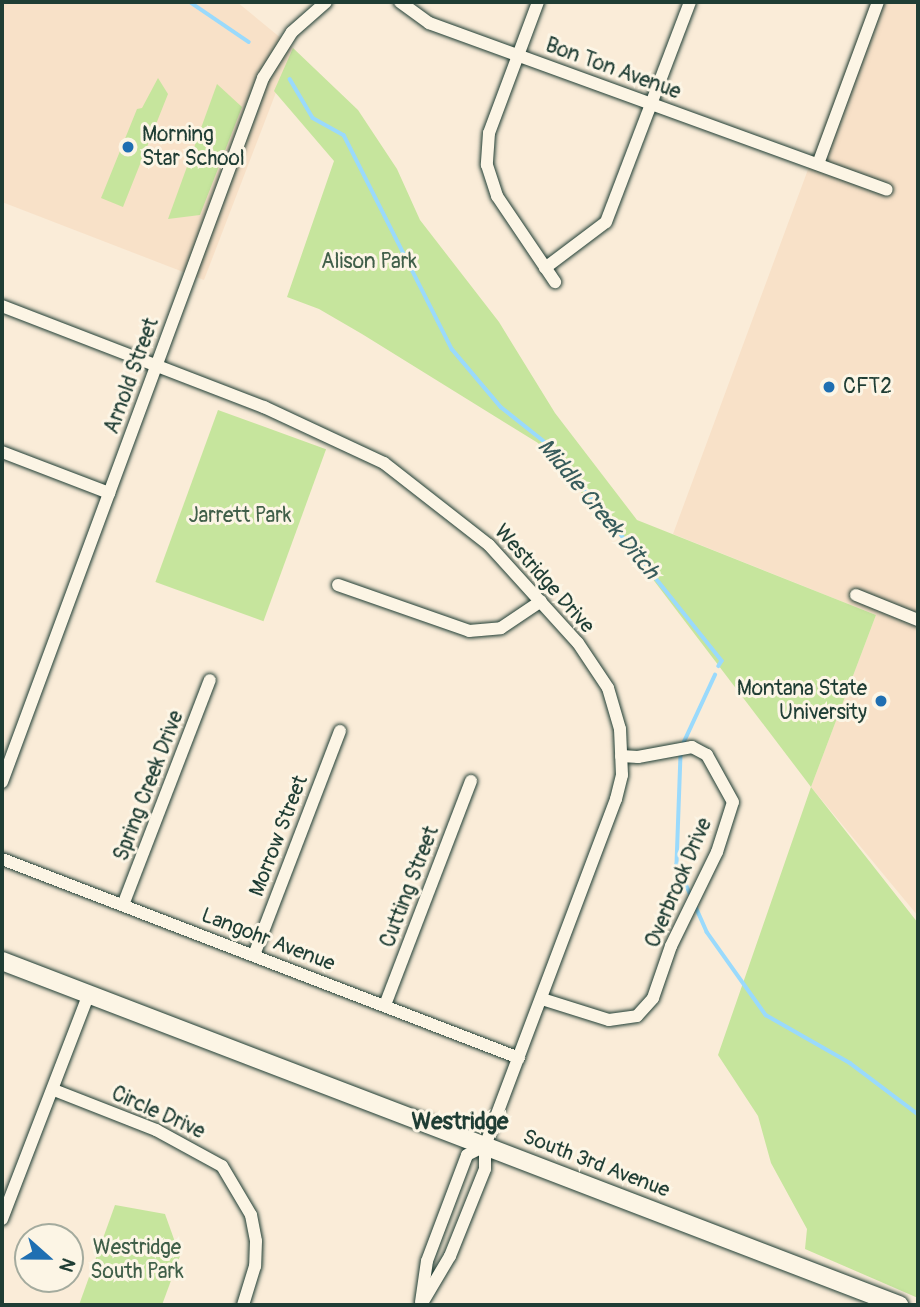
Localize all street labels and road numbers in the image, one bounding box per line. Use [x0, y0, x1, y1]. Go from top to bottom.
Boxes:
street label: Bon Ton Avenue [542, 33, 684, 105]
street label: Arnold Street [99, 315, 165, 437]
street label: Westridge Drive [489, 519, 599, 639]
street label: Spring Creek Drive [109, 707, 189, 865]
street label: Morrow Street [244, 772, 314, 900]
street label: Overbrook Drive [640, 814, 718, 952]
street label: Cutting Street [375, 823, 445, 951]
street label: Langohr Avenue [198, 903, 338, 977]
street label: Circle Drive [107, 1081, 209, 1145]
street label: South 3rd Avenue [519, 1124, 673, 1204]

